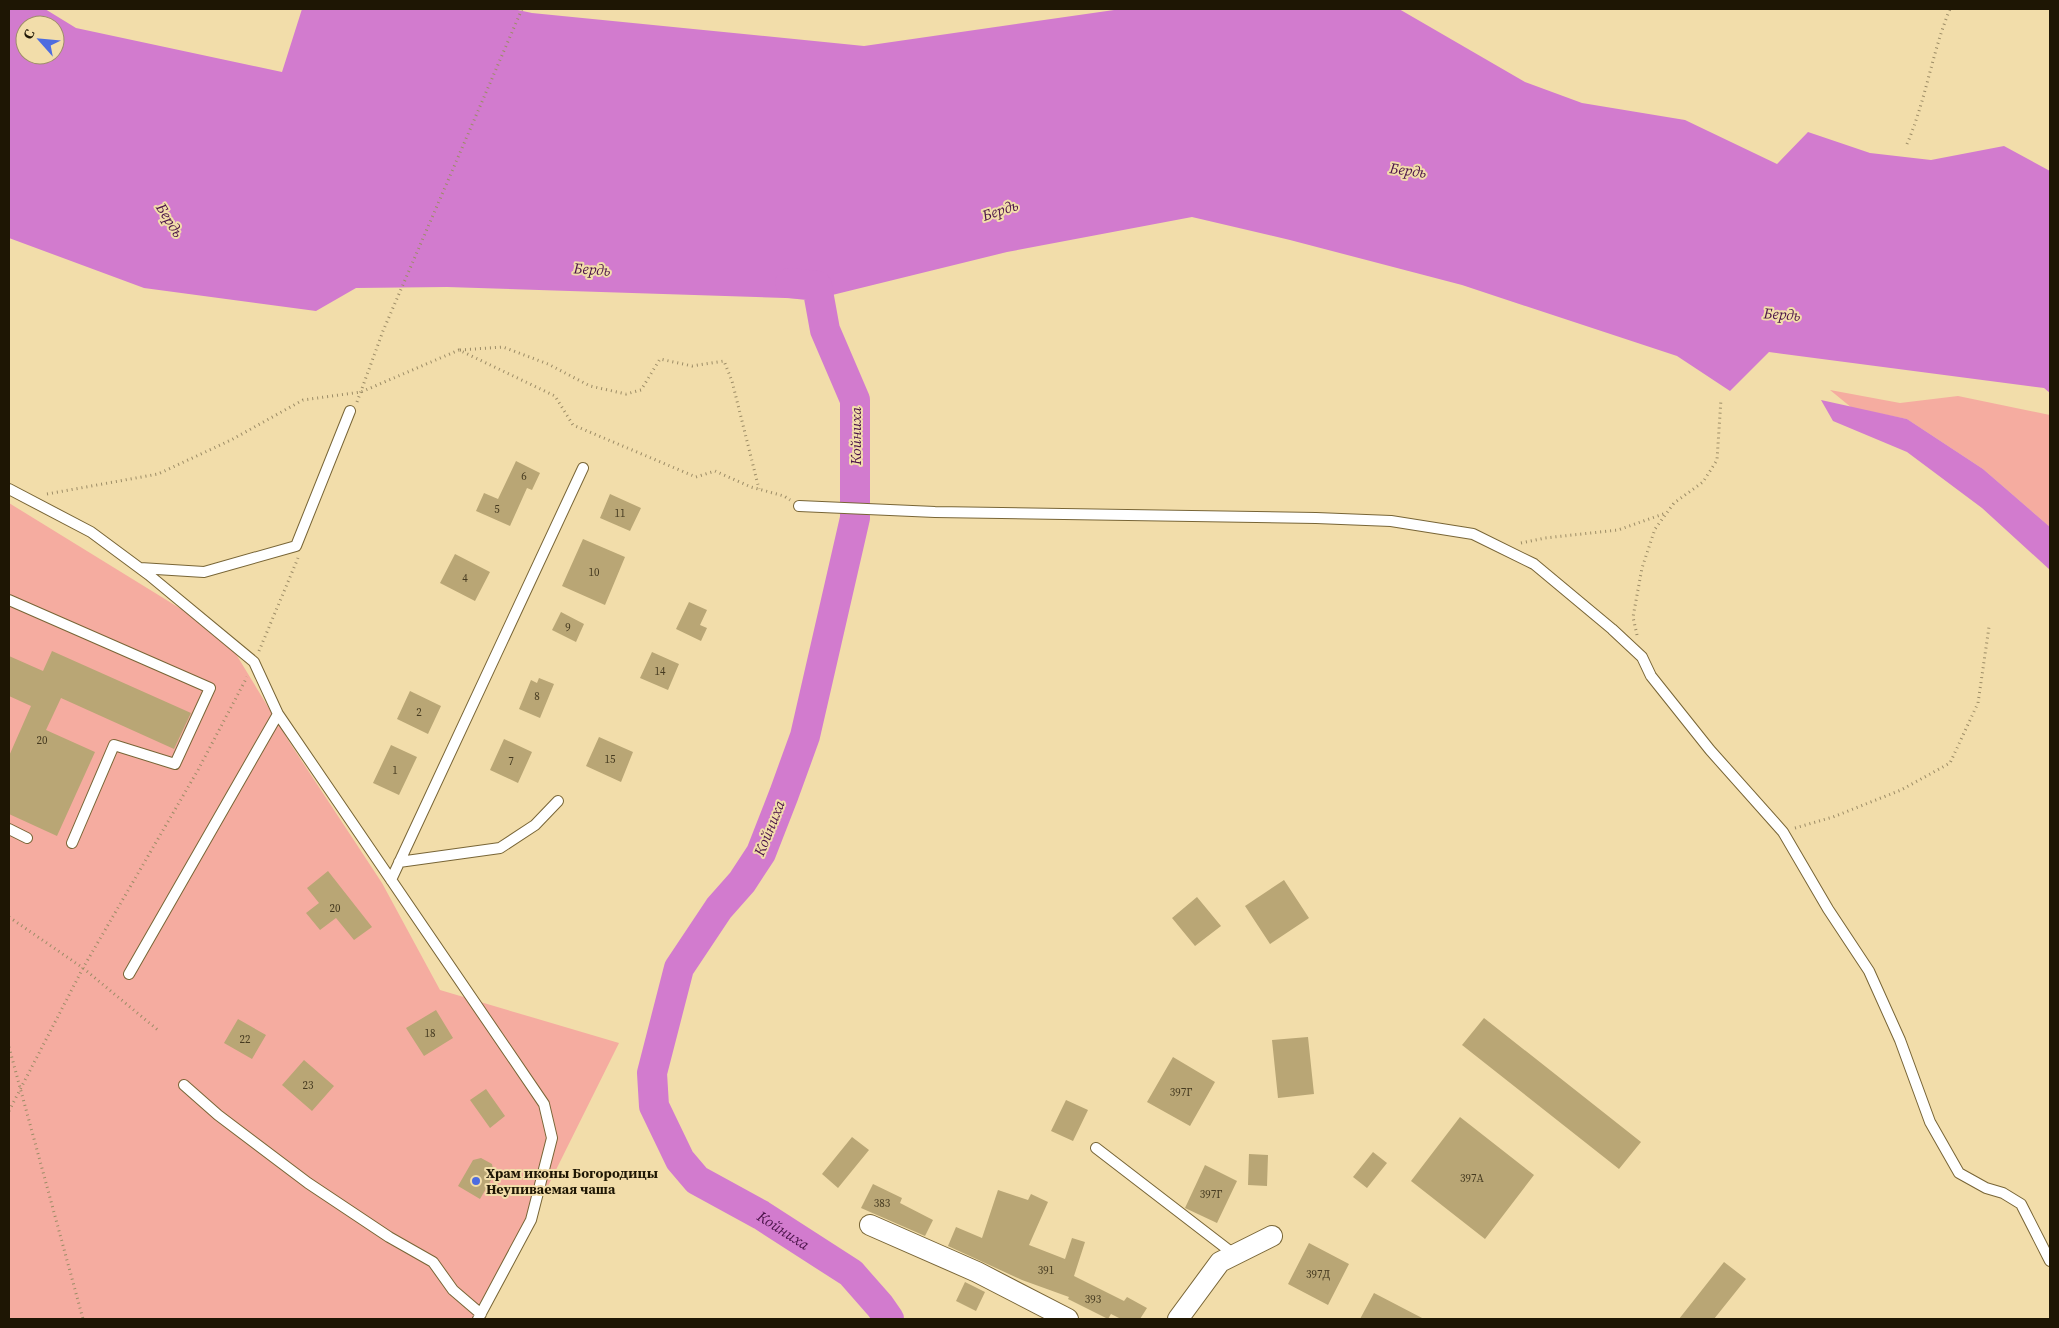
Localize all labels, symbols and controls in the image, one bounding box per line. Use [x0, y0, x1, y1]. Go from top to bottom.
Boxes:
north arrow [15, 15, 65, 65]
text: С [18, 25, 39, 43]
water label: Бердь [1387, 157, 1428, 183]
water label: Бердь [978, 194, 1021, 226]
water label: Бердь [151, 198, 189, 241]
water label: Бердь [572, 257, 611, 281]
water label: Бердь [1762, 302, 1801, 326]
water label: Койниха [845, 407, 866, 466]
house number: 6 [521, 469, 527, 484]
house number: 5 [494, 502, 500, 517]
house number: 11 [615, 506, 626, 521]
house number: 10 [589, 565, 600, 580]
house number: 4 [462, 571, 468, 586]
house number: 9 [565, 620, 571, 635]
house number: 14 [655, 664, 666, 679]
house number: 8 [534, 689, 540, 704]
house number: 2 [416, 705, 422, 720]
house number: 20 [37, 733, 48, 748]
house number: 15 [605, 752, 616, 767]
house number: 7 [508, 754, 514, 769]
house number: 1 [392, 763, 398, 778]
water label: Койниха [748, 797, 790, 860]
house number: 20 [330, 901, 341, 916]
house number: 18 [425, 1026, 436, 1041]
house number: 22 [240, 1032, 251, 1047]
house number: 23 [303, 1078, 314, 1093]
house number: 397Г [1170, 1085, 1192, 1100]
place label: Храм иконы Богородицы Неупиваемая чаша [486, 1163, 658, 1199]
house number: 397А [1460, 1171, 1485, 1186]
marker: Храм иконы Богородицы Неупиваемая чаша [470, 1175, 482, 1187]
house number: 397Г [1200, 1187, 1222, 1202]
house number: 383 [874, 1196, 891, 1211]
water label: Койниха [753, 1205, 814, 1254]
house number: 391 [1038, 1263, 1054, 1278]
house number: 397Д [1306, 1267, 1330, 1282]
house number: 393 [1085, 1292, 1102, 1307]

